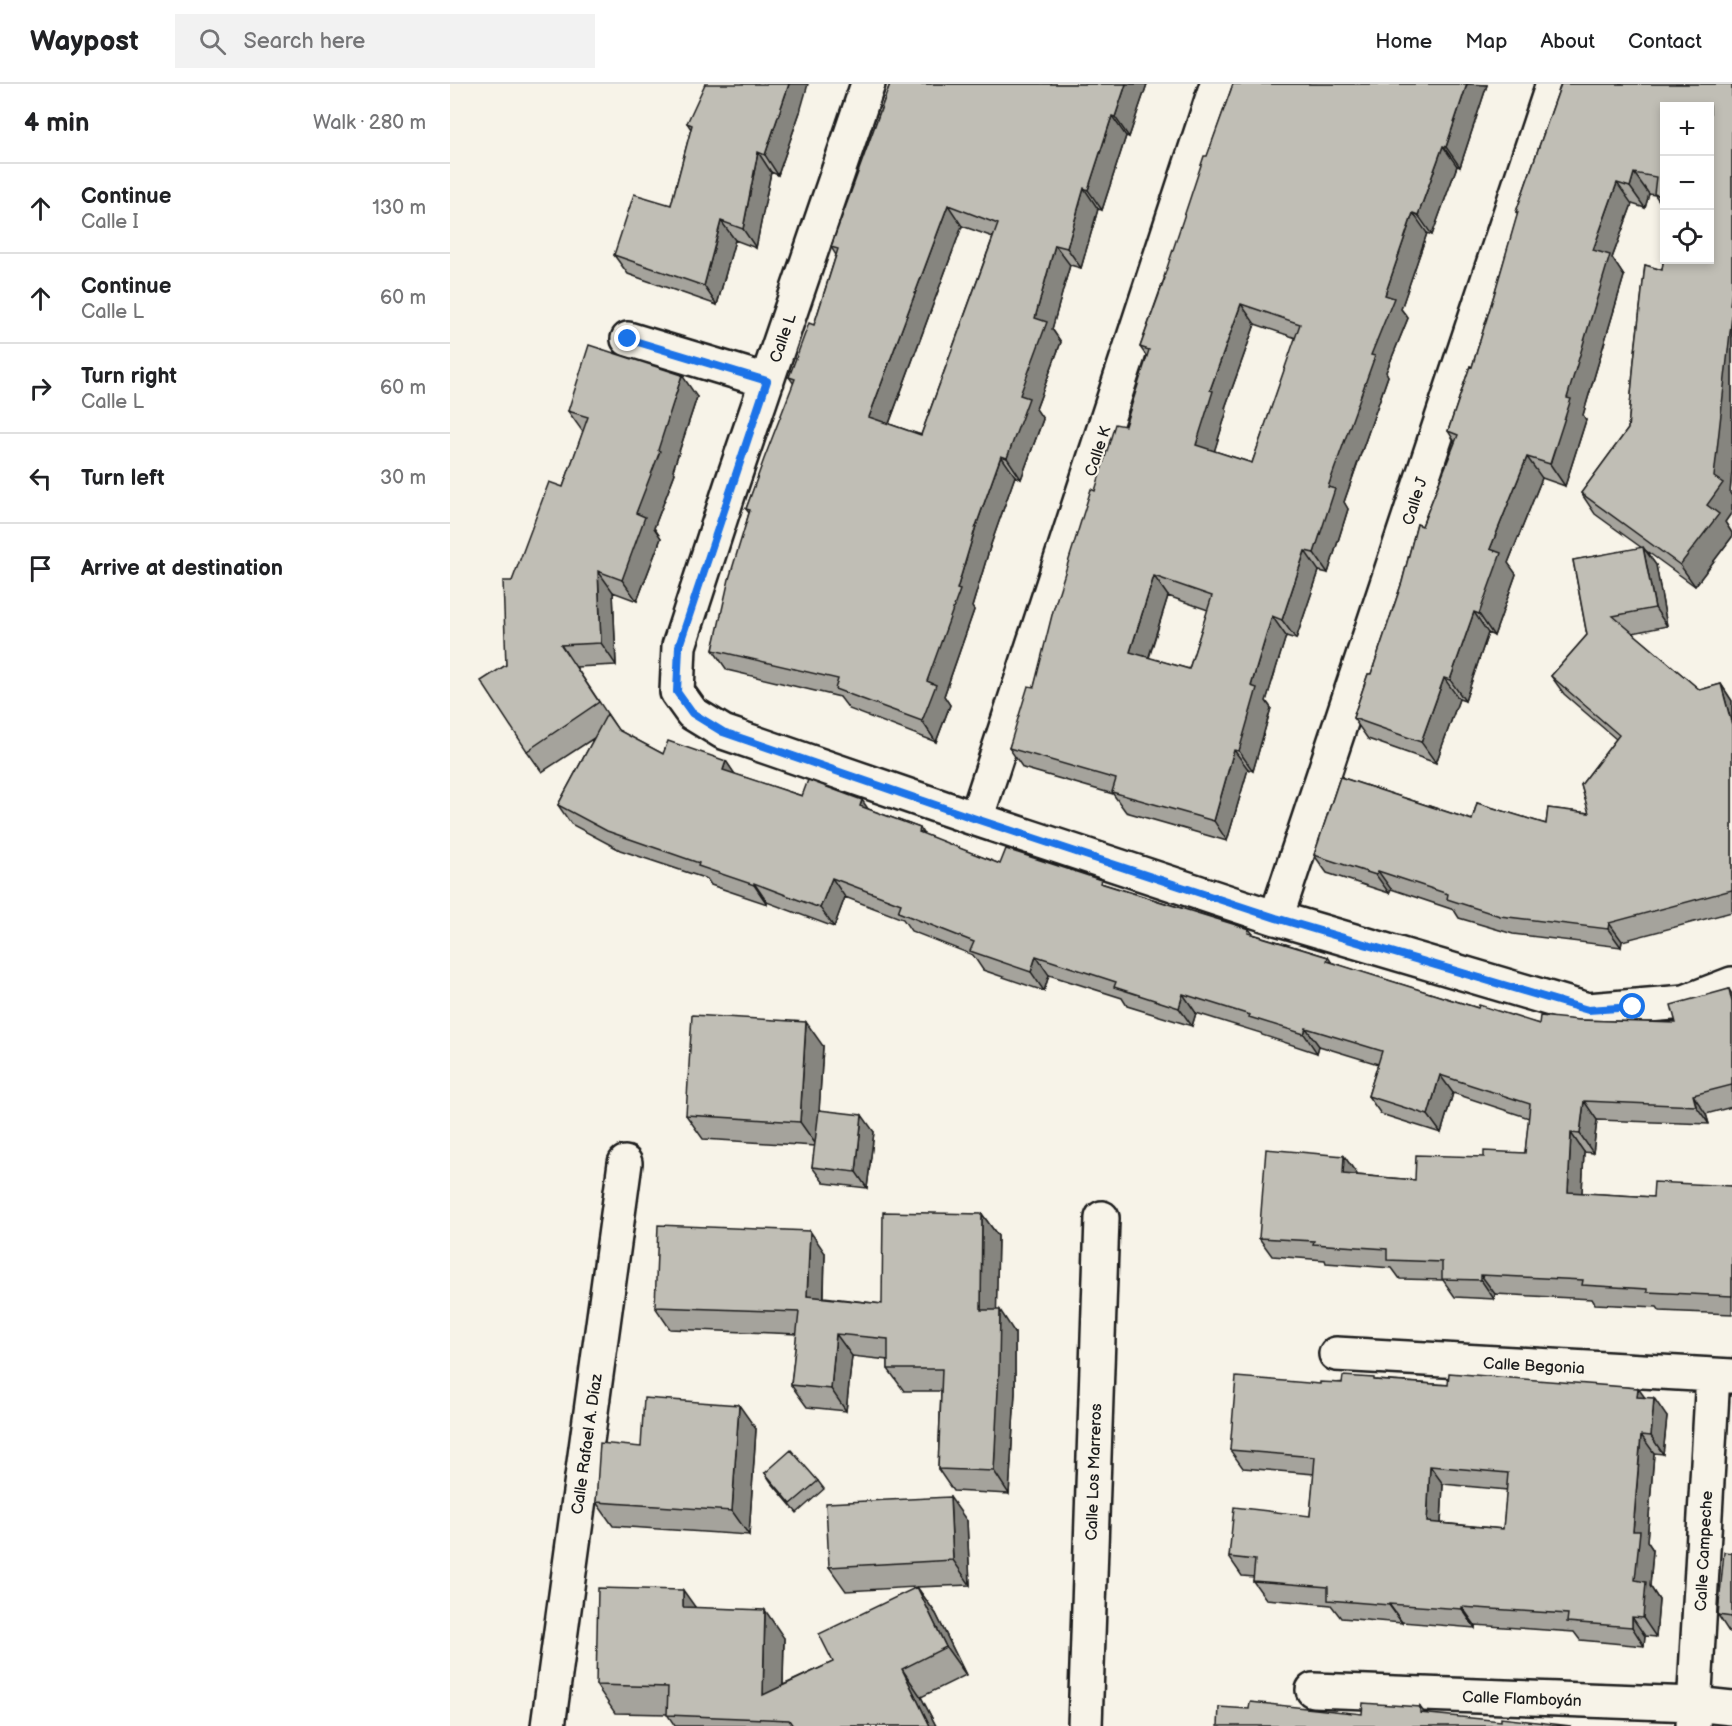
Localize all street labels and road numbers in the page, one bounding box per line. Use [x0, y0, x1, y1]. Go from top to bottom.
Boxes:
street label: Calle L [766, 311, 801, 365]
street label: Calle K [1081, 423, 1116, 479]
street label: Calle J [1399, 475, 1432, 528]
street label: Calle Begonia [1483, 1354, 1585, 1379]
street label: Calle Rafael A. Díaz [568, 1372, 607, 1516]
street label: Calle Los Marreros [1083, 1403, 1106, 1541]
street label: Calle Campeche [1692, 1490, 1717, 1612]
street label: Calle Flamboyán [1462, 1688, 1582, 1711]

